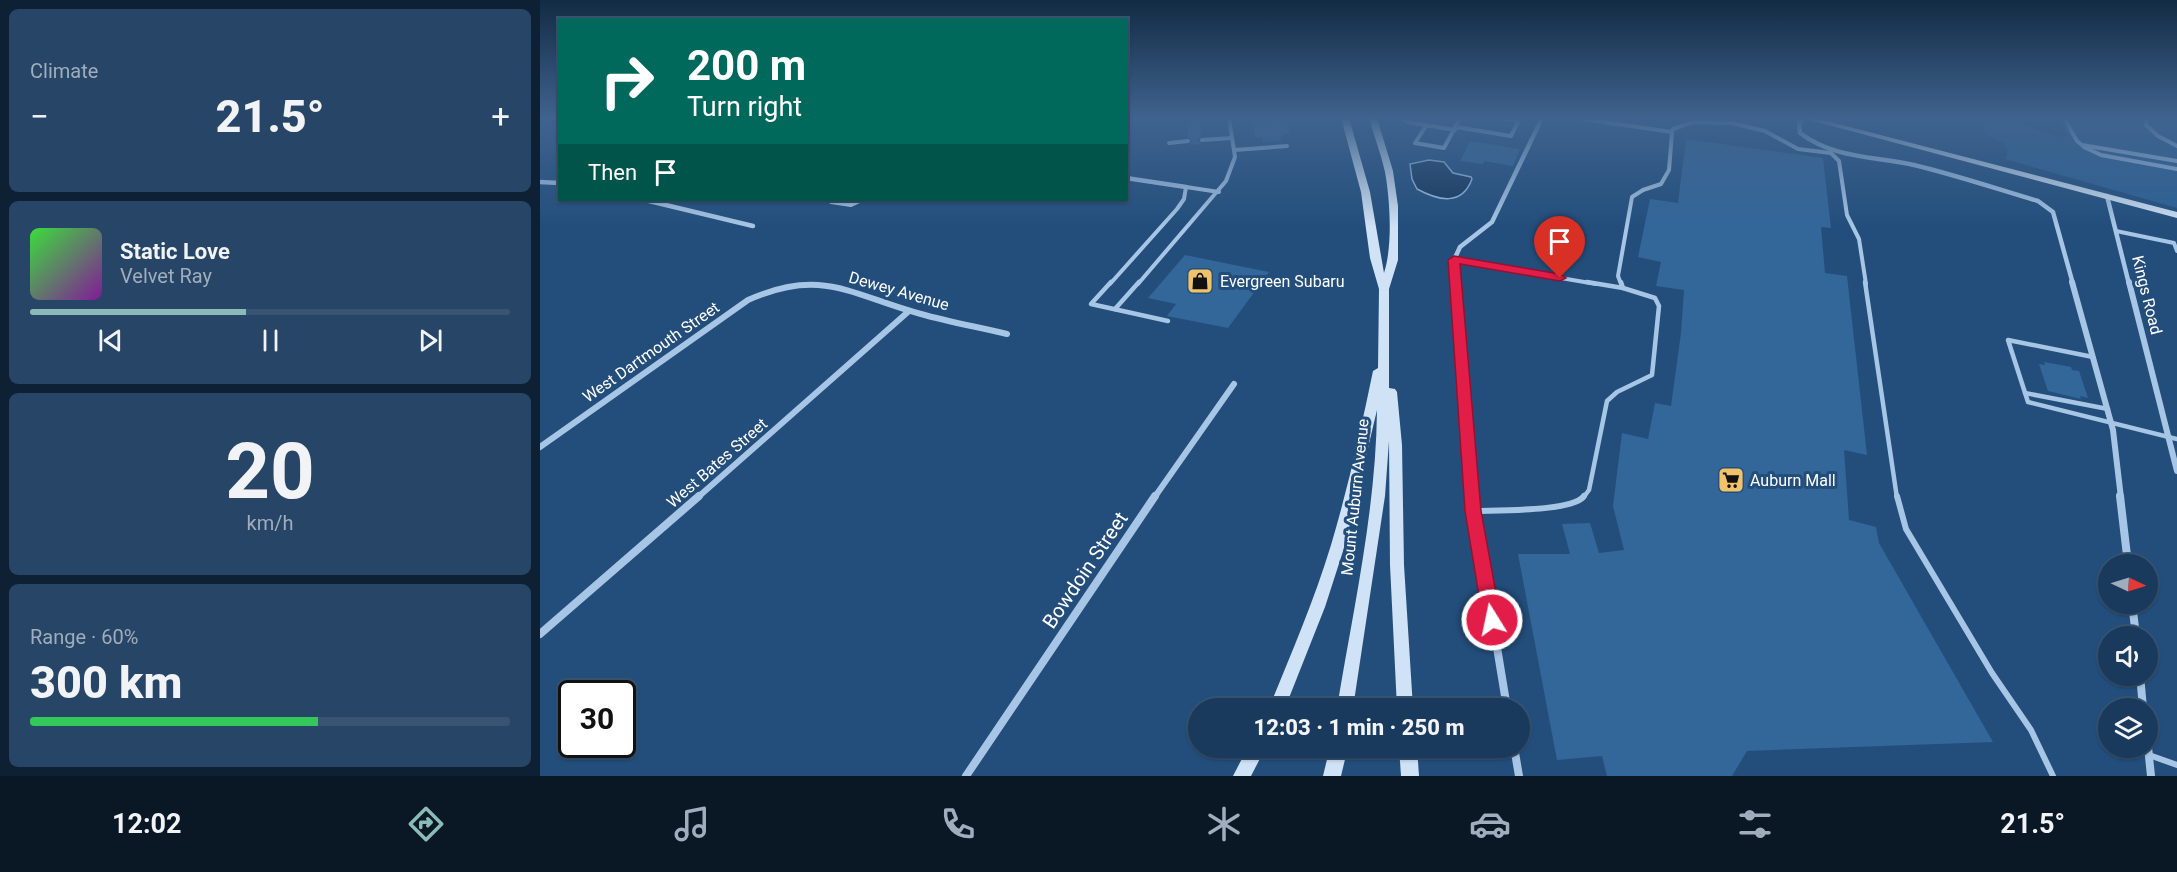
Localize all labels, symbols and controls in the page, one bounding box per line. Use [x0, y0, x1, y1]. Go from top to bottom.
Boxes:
text: 200 m [687, 41, 806, 90]
icon: right [588, 42, 666, 120]
text: Climate [30, 59, 98, 83]
text: 21.5° [216, 90, 325, 143]
text: Turn right [687, 91, 802, 123]
text: − [30, 97, 49, 136]
text: + [491, 97, 510, 136]
icon: arrive [649, 156, 682, 189]
text: Then [588, 160, 637, 185]
pin [1534, 216, 1585, 278]
icon: arrive [1543, 225, 1576, 258]
text: Static Love [120, 239, 230, 264]
street label: Kings Road [2128, 254, 2166, 336]
text: Velvet Ray [120, 264, 212, 288]
shop icon: Evergreen Subaru [1185, 266, 1215, 296]
street label: Dewey Avenue [847, 268, 951, 314]
place label: Evergreen Subaru [1220, 272, 1345, 291]
street label: West Dartmouth Street [579, 298, 723, 406]
icon: previous [94, 324, 127, 357]
icon: pause [254, 324, 287, 357]
icon: next [414, 324, 447, 357]
street label: West Bates Street [663, 414, 771, 512]
street label: Mount Auburn Avenue [1337, 418, 1373, 576]
text: 20 [225, 426, 315, 517]
supermarket icon: Auburn Mall [1716, 465, 1746, 495]
place label: Auburn Mall [1750, 471, 1836, 490]
street label: Bowdoin Street [1037, 507, 1133, 633]
text: km/h [247, 511, 293, 535]
north arrow [2098, 554, 2158, 614]
map controls [2098, 554, 2158, 758]
position arrow [1460, 588, 1524, 652]
text: Range · 60% [30, 625, 138, 649]
button: sound [2098, 626, 2158, 686]
text: 300 km [30, 656, 182, 709]
speed limit sign: 30 [558, 680, 636, 758]
button: layers [2098, 698, 2158, 758]
text: 12:03 · 1 min · 250 m [1254, 715, 1464, 740]
icon: directions [405, 803, 447, 845]
icon: music [671, 803, 713, 845]
icon: phone [937, 803, 979, 845]
icon: climate [1203, 803, 1245, 845]
icon: car [1469, 803, 1511, 845]
icon: filters [1734, 803, 1776, 845]
text: 12:02 [112, 808, 181, 840]
text: 21.5° [2000, 808, 2065, 840]

